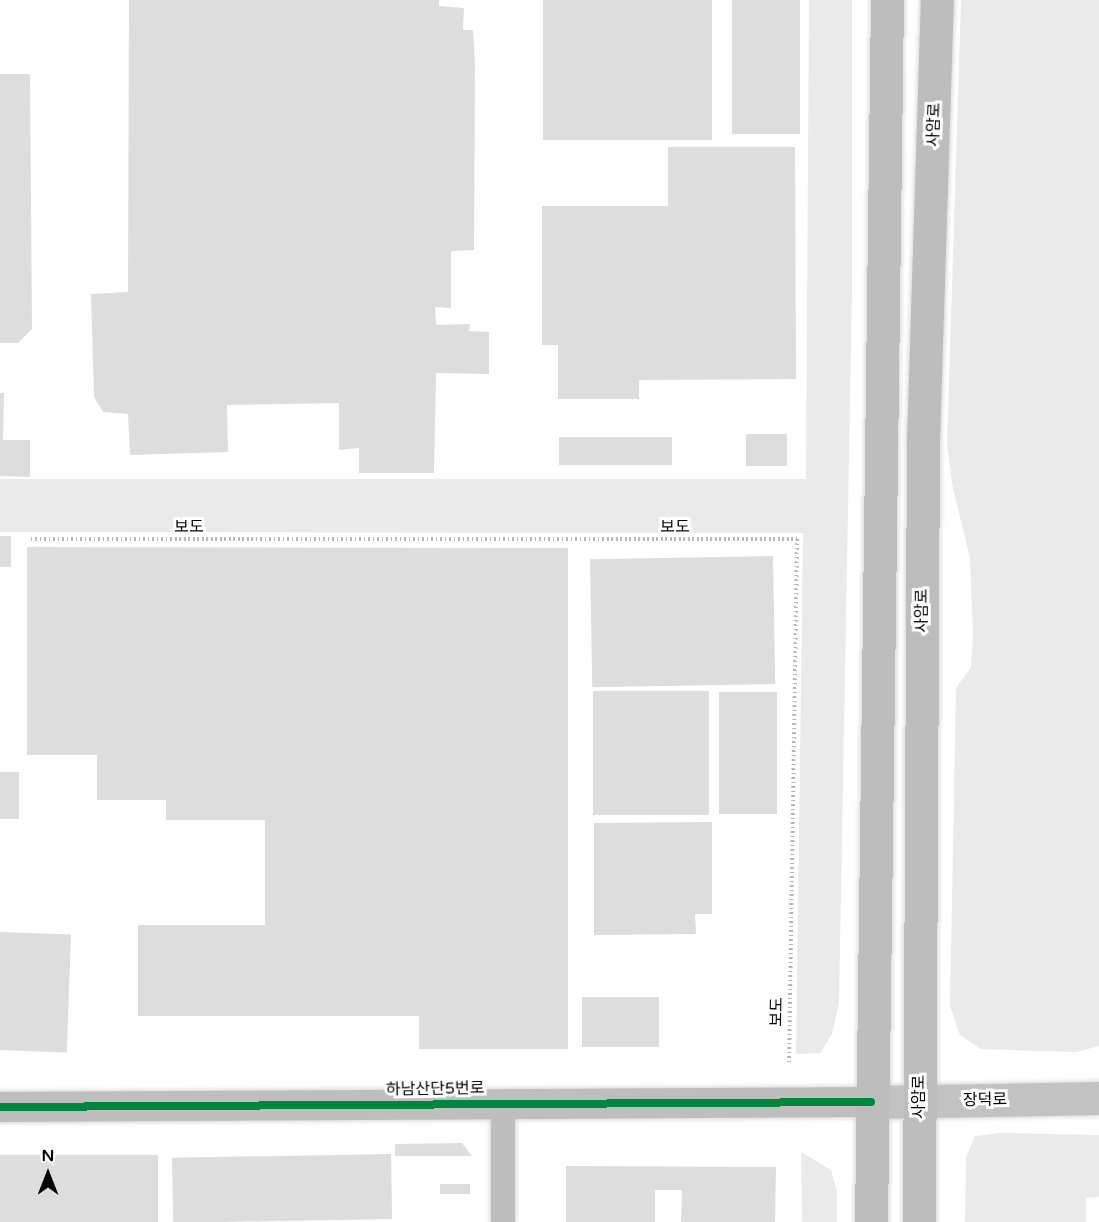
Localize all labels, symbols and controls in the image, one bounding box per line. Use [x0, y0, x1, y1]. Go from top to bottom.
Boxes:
street label: 사암로 [924, 103, 944, 147]
street label: 보도 [174, 517, 204, 537]
street label: 보도 [660, 517, 690, 537]
street label: 사암로 [912, 589, 932, 633]
street label: 보도 [767, 997, 787, 1027]
street label: 사암로 [909, 1075, 929, 1119]
street label: 하남산단5번로 [386, 1079, 484, 1099]
street label: 장덕로 [963, 1090, 1007, 1110]
north arrow [18, 1144, 78, 1204]
text: N [42, 1146, 54, 1166]

